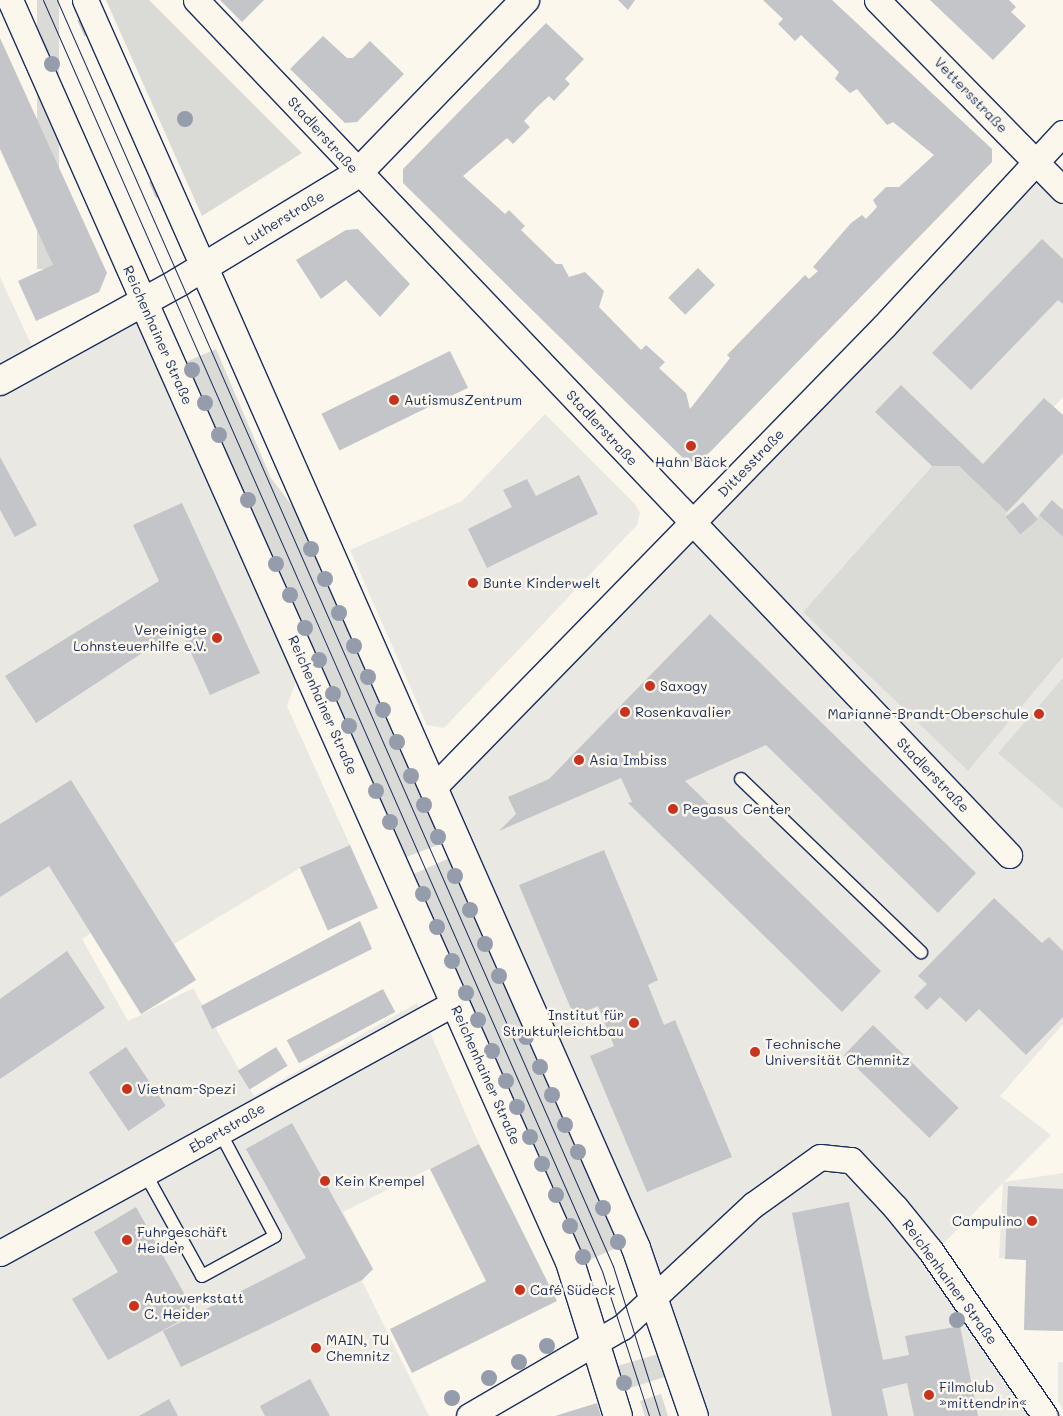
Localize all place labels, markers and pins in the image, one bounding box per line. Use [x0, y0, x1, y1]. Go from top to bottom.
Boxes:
place label: AutismusZentrum [404, 392, 522, 408]
marker: AutismusZentrum [388, 394, 400, 406]
marker: Hahn Bäck [685, 440, 697, 452]
place label: Hahn Bäck [655, 454, 727, 470]
place label: Bunte Kinderwelt [483, 575, 601, 591]
marker: Bunte Kinderwelt [467, 577, 479, 589]
place label: Vereinigte Lohnsteuerhilfe e.V. [73, 622, 207, 654]
marker: Vereinigte Lohnsteuerhilfe e.V. [211, 632, 223, 644]
place label: Saxogy [660, 678, 707, 694]
marker: Saxogy [644, 680, 656, 692]
place label: Rosenkavalier [635, 704, 731, 720]
marker: Rosenkavalier [619, 706, 631, 718]
place label: Marianne-Brandt-Oberschule [827, 706, 1029, 722]
marker: Marianne-Brandt-Oberschule [1033, 708, 1045, 720]
place label: Asia Imbiss [589, 752, 667, 768]
marker: Asia Imbiss [573, 754, 585, 766]
place label: Pegasus Center [683, 801, 791, 817]
marker: Pegasus Center [667, 803, 679, 815]
place label: Institut für Strukturleichtbau [503, 1007, 624, 1040]
marker: Institut für Strukturleichtbau [628, 1017, 640, 1029]
place label: Technische Universität Chemnitz [765, 1036, 910, 1068]
marker: Technische Universität Chemnitz [749, 1046, 761, 1058]
place label: Vietnam-Spezi [137, 1081, 236, 1097]
marker: Vietnam-Spezi [121, 1083, 133, 1095]
place label: Kein Krempel [335, 1173, 425, 1189]
marker: Kein Krempel [319, 1175, 331, 1187]
place label: Campulino [952, 1213, 1022, 1229]
marker: Campulino [1026, 1215, 1038, 1227]
place label: Fuhrgeschäft Heider [137, 1224, 227, 1256]
marker: Fuhrgeschäft Heider [121, 1234, 133, 1246]
place label: Café Südeck [530, 1282, 615, 1298]
marker: Café Südeck [514, 1284, 526, 1296]
place label: Autowerkstatt C. Heider [144, 1290, 244, 1322]
marker: Autowerkstatt C. Heider [128, 1300, 140, 1312]
place label: MAIN, TU Chemnitz [326, 1332, 390, 1364]
marker: MAIN, TU Chemnitz [310, 1342, 322, 1354]
place label: Filmclub »mittendrin« [939, 1379, 1027, 1411]
marker: Filmclub »mittendrin« [923, 1389, 935, 1401]

